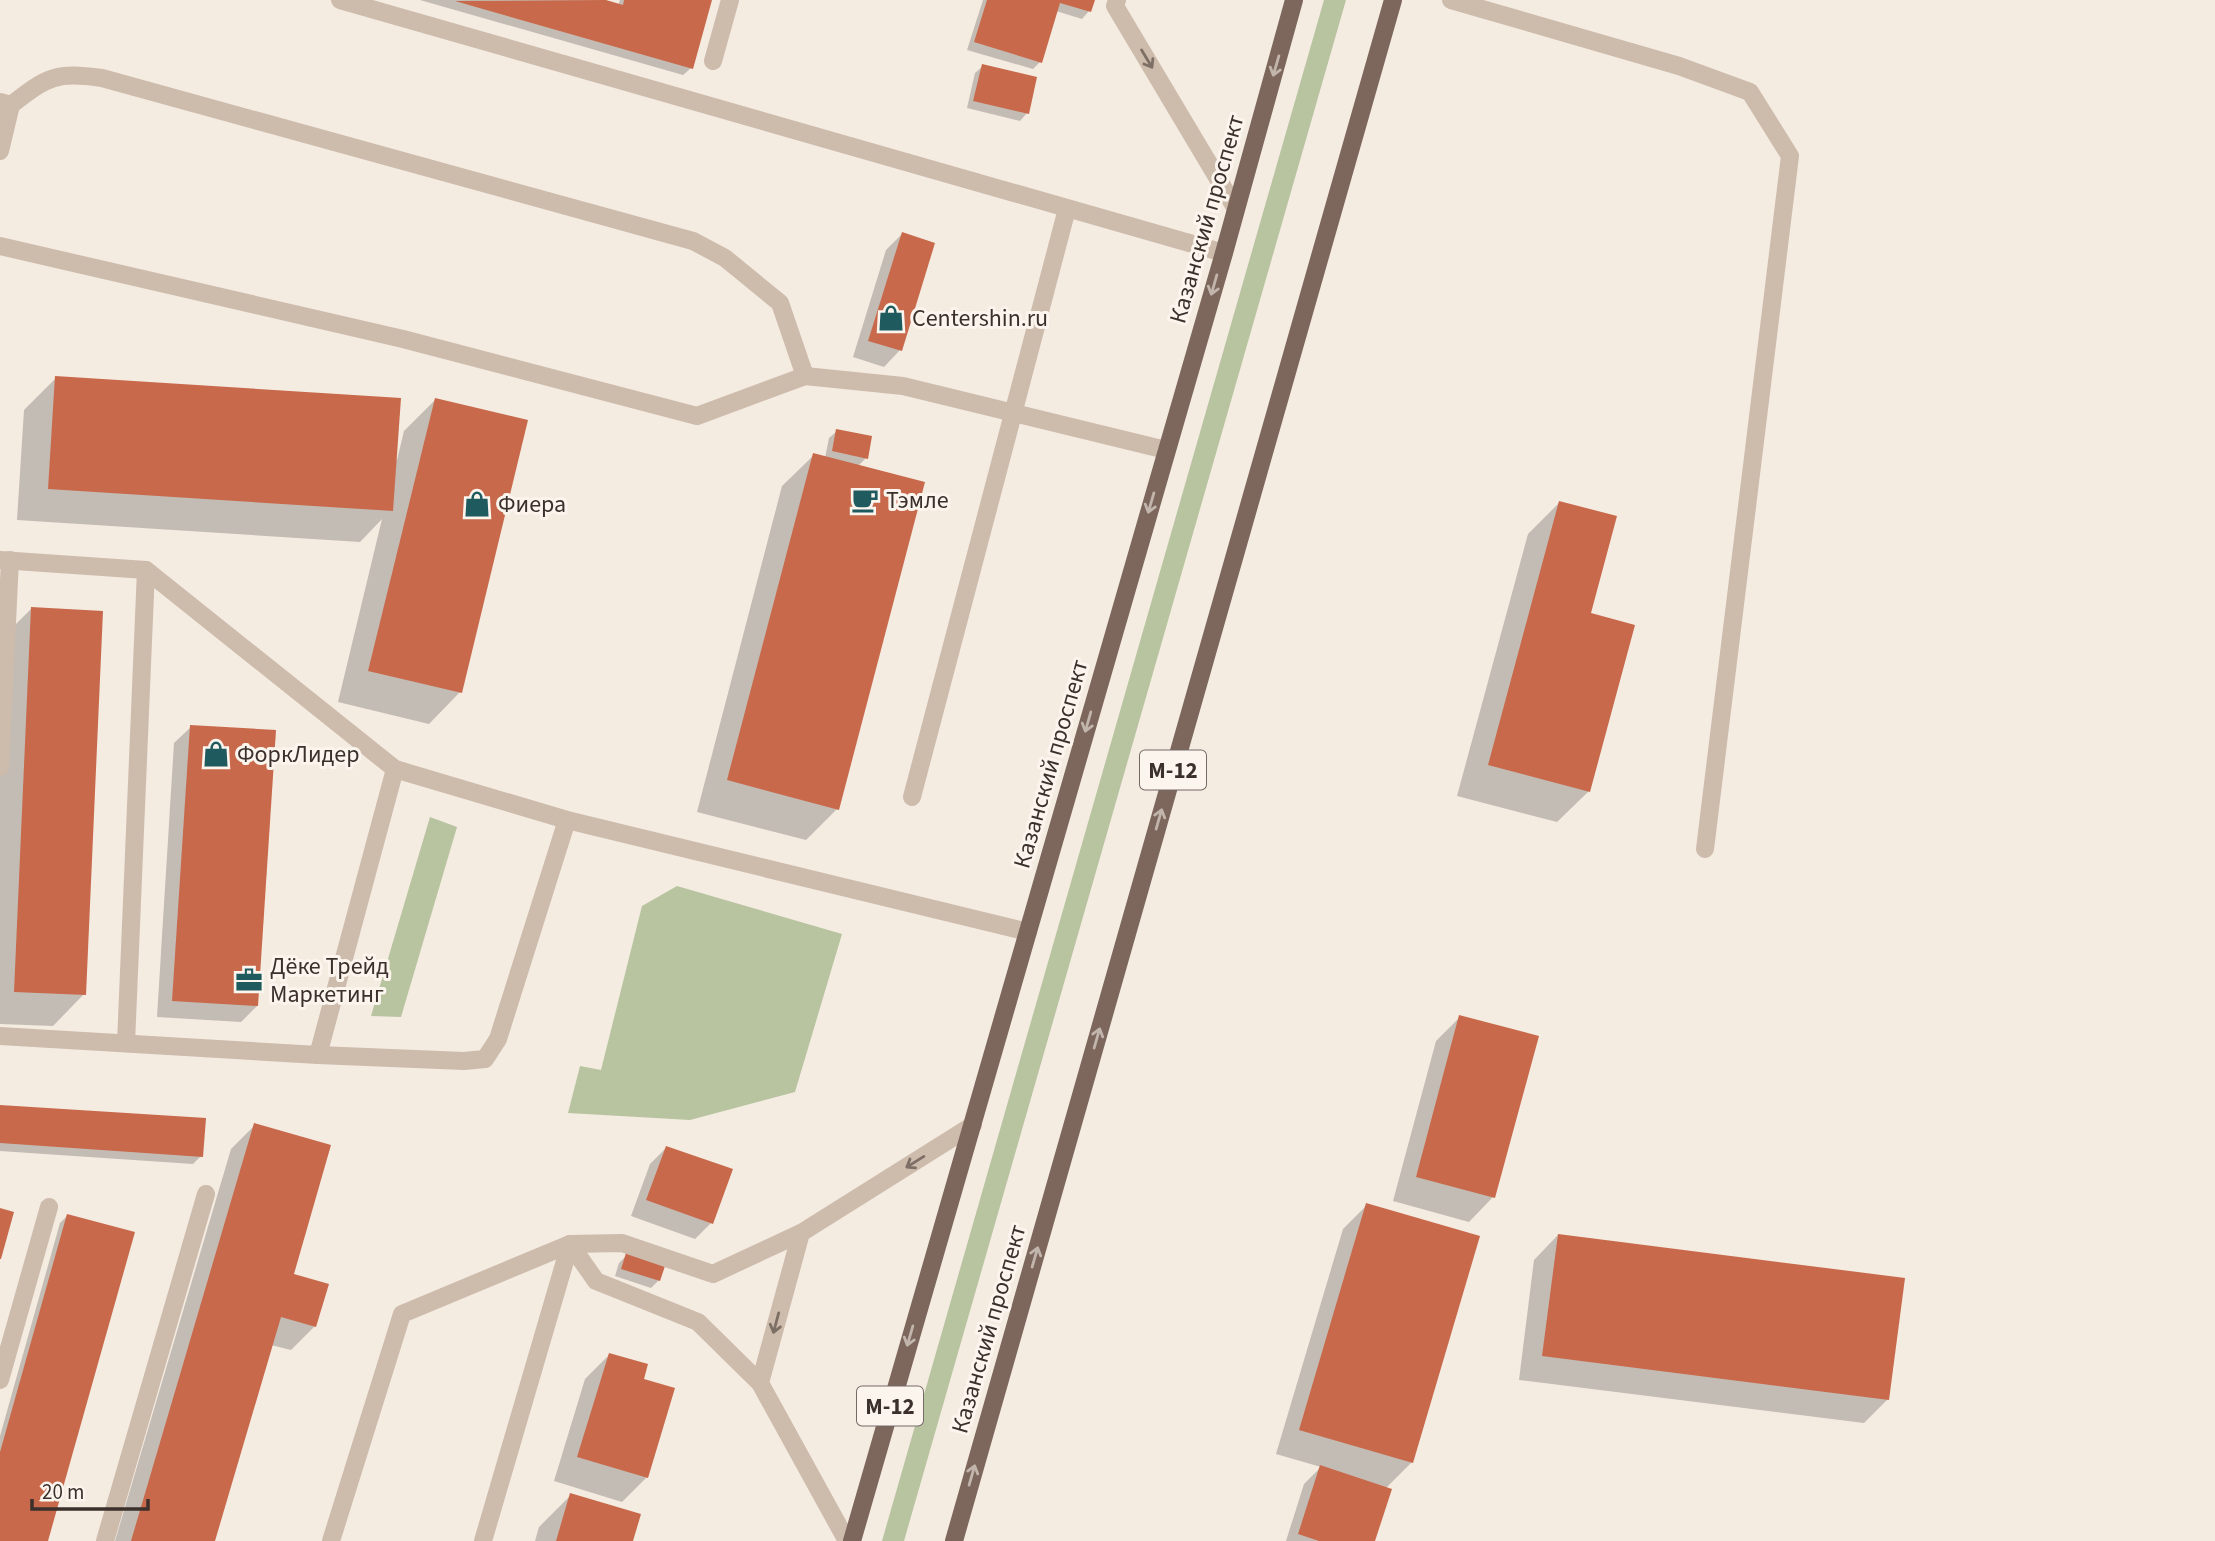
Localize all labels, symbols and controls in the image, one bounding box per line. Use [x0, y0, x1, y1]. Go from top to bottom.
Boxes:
one-way arrow [1140, 49, 1154, 69]
one-way arrow [1268, 55, 1281, 77]
street label: Казанский проспект [1160, 111, 1254, 327]
one-way arrow [1207, 274, 1220, 296]
place label: Centershin.ru [912, 301, 1048, 336]
shop icon: Centershin.ru [876, 303, 906, 333]
place label: Тэмле [886, 483, 949, 518]
cafe icon: Тэмле [850, 485, 880, 515]
place label: Фиера [498, 487, 566, 522]
shop icon: Фиера [462, 489, 492, 519]
one-way arrow [1144, 492, 1157, 514]
street label: Казанский проспект [1004, 656, 1098, 872]
one-way arrow [1081, 711, 1094, 733]
place label: ФоркЛидер [237, 737, 359, 772]
shop icon: ФоркЛидер [201, 739, 231, 769]
road number: М-12 [1140, 750, 1206, 790]
one-way arrow [1154, 808, 1167, 830]
place label: Дёке Трейд Маркетинг [270, 949, 389, 1012]
office icon: Дёке Трейд Маркетинг [234, 965, 264, 995]
one-way arrow [1091, 1027, 1104, 1050]
one-way arrow [905, 1155, 925, 1169]
street label: Казанский проспект [942, 1221, 1036, 1437]
one-way arrow [1029, 1246, 1042, 1268]
one-way arrow [769, 1311, 782, 1333]
one-way arrow [903, 1325, 916, 1347]
road number: М-12 [857, 1386, 923, 1426]
one-way arrow [967, 1465, 980, 1487]
scale bar [32, 1468, 147, 1512]
text: 20 m [42, 1477, 84, 1507]

